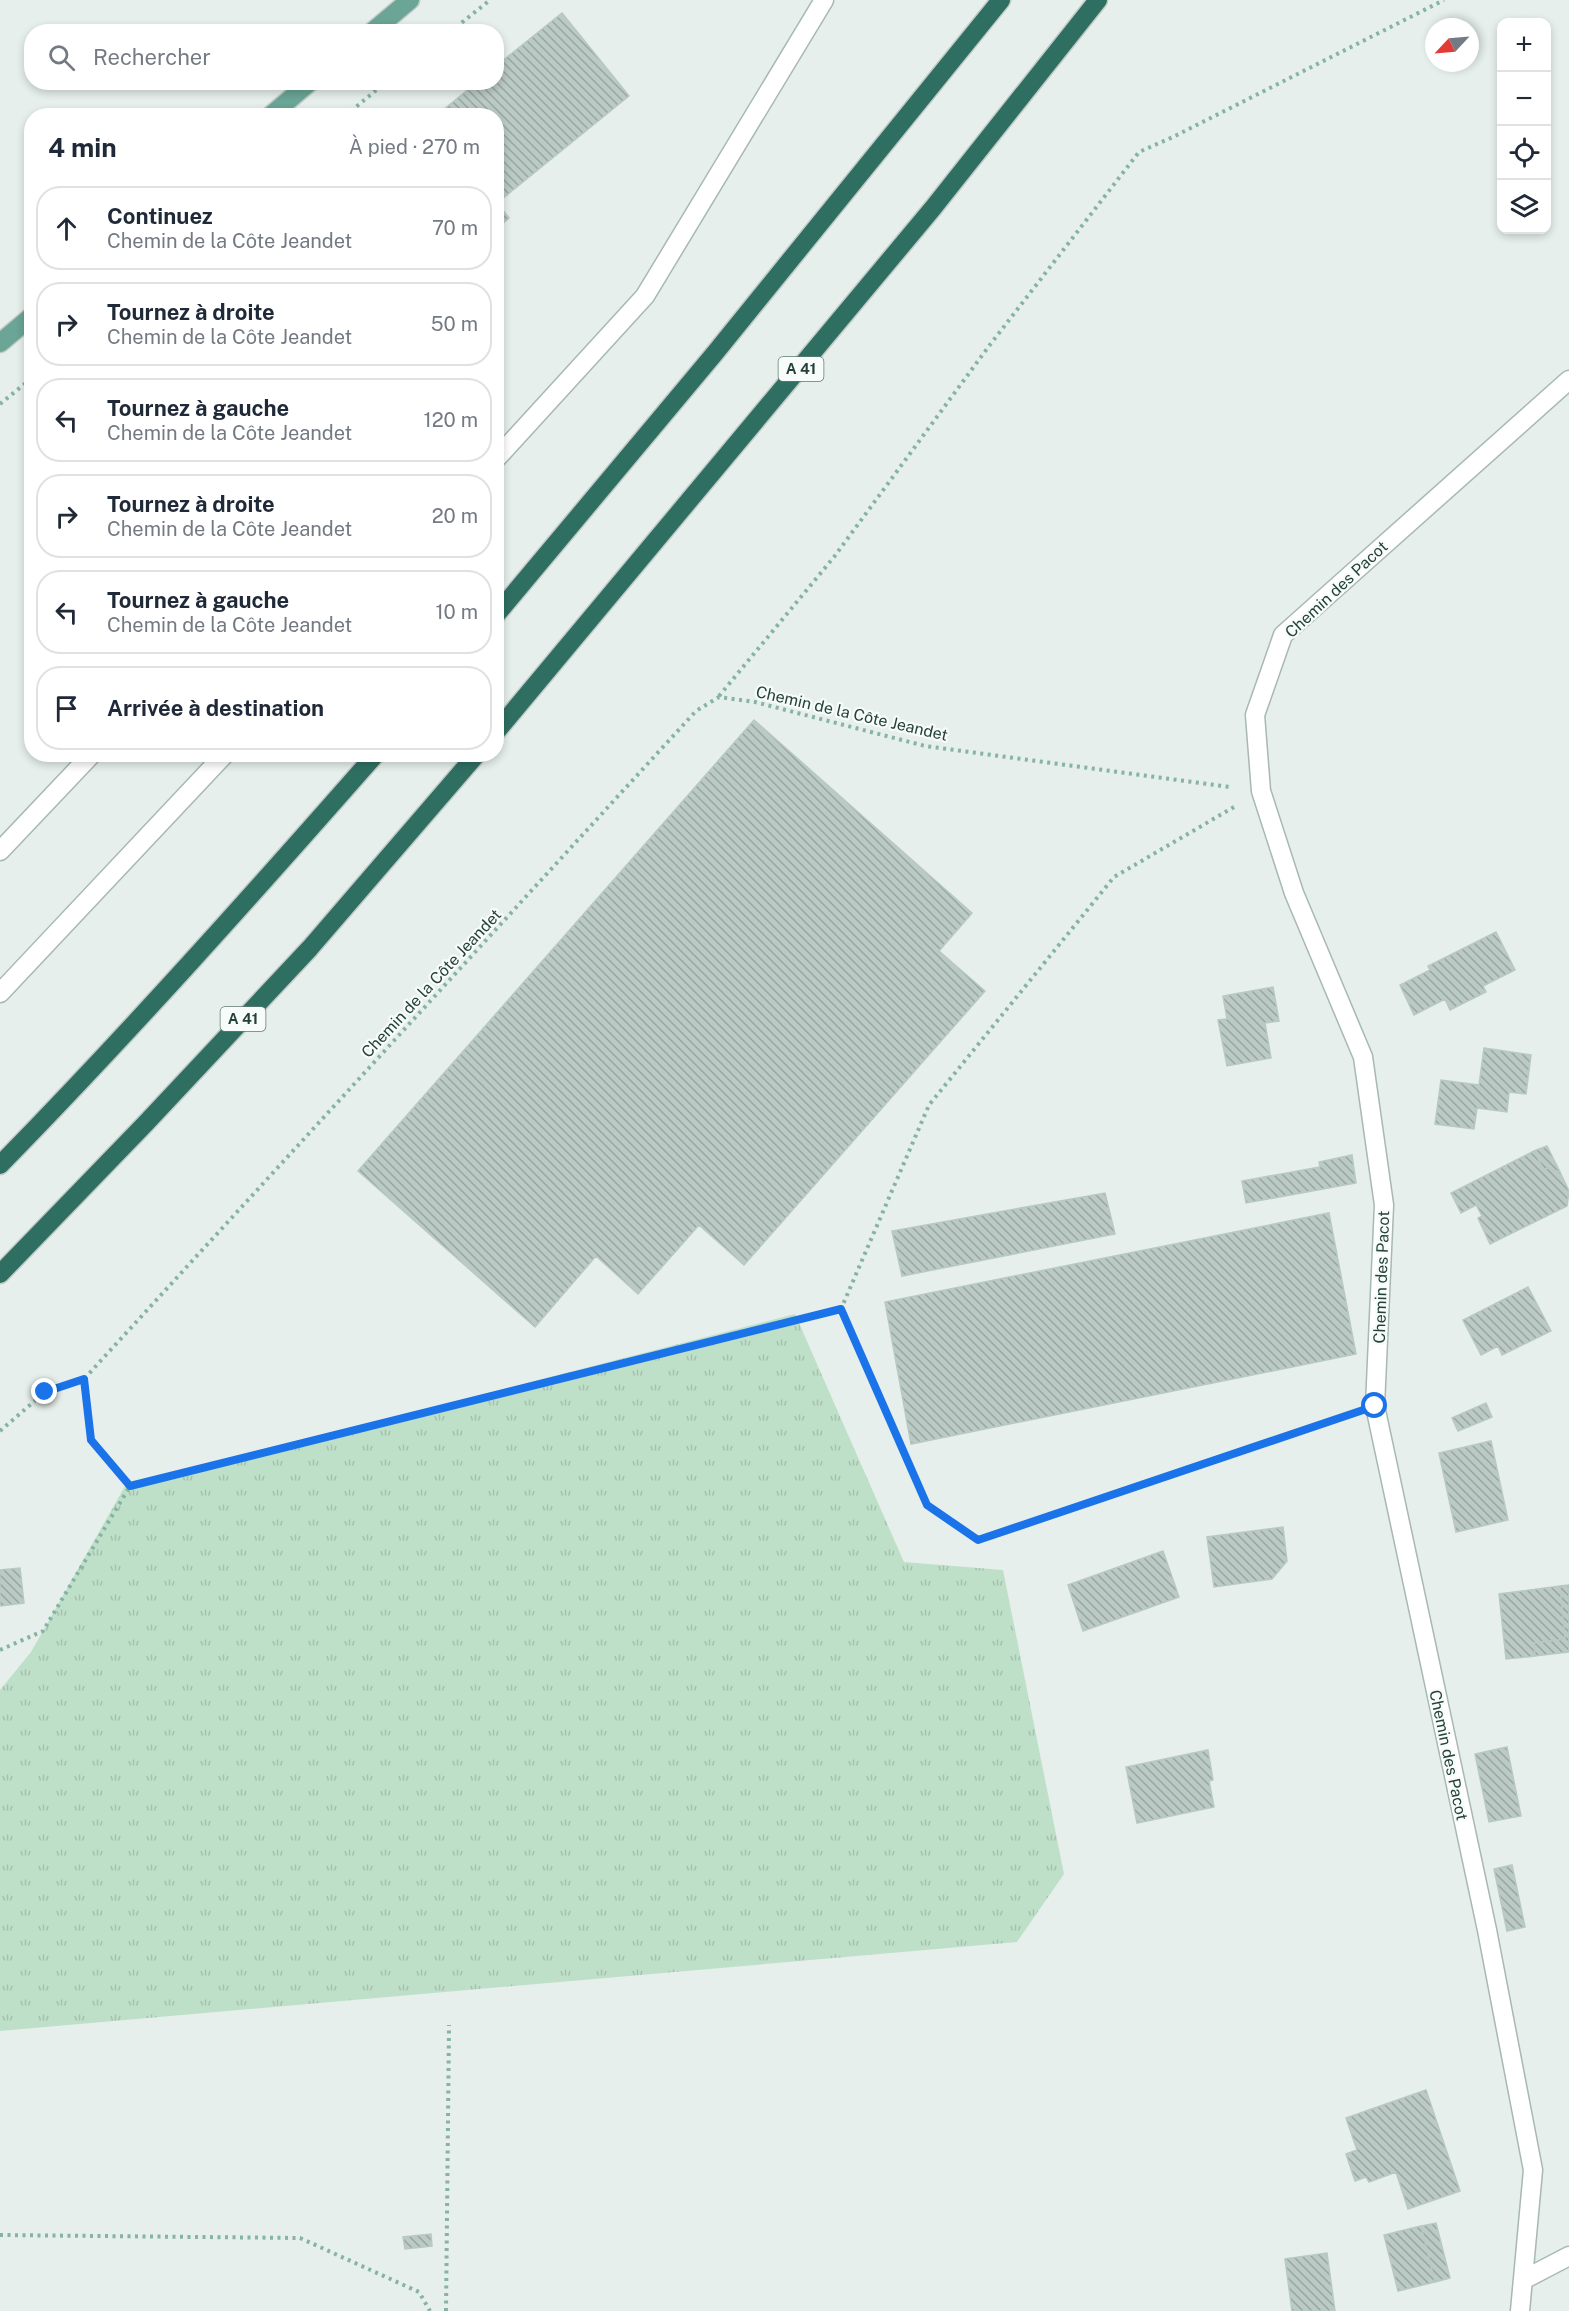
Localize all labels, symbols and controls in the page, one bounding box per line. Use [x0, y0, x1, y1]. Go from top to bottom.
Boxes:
north arrow [1425, 18, 1479, 72]
map controls [1497, 18, 1551, 234]
button: + [1497, 18, 1551, 72]
search box [24, 24, 504, 90]
icon: search [45, 41, 78, 74]
text: Rechercher [93, 44, 211, 70]
button: − [1497, 72, 1551, 126]
button: locate [1497, 126, 1551, 180]
text: 4 min [48, 132, 117, 163]
text: À pied · 270 m [349, 135, 480, 159]
button: layers [1497, 180, 1551, 234]
text: Continuez [107, 203, 213, 229]
icon: ahead [50, 212, 83, 245]
text: 70 m [432, 216, 478, 240]
text: Chemin de la Côte Jeandet [107, 229, 352, 253]
text: Tournez à droite [107, 299, 275, 325]
icon: right [50, 308, 83, 341]
text: 50 m [431, 312, 478, 336]
text: Chemin de la Côte Jeandet [107, 325, 352, 349]
road number: A 41 [778, 357, 824, 381]
text: Tournez à gauche [107, 395, 289, 421]
icon: left [50, 404, 83, 437]
text: 120 m [424, 408, 478, 432]
text: Chemin de la Côte Jeandet [107, 421, 352, 445]
text: Tournez à droite [107, 491, 275, 517]
icon: right [50, 500, 83, 533]
text: 20 m [432, 504, 478, 528]
text: Chemin de la Côte Jeandet [107, 517, 352, 541]
street label: Chemin des Pacot [1281, 537, 1391, 642]
text: Tournez à gauche [107, 587, 289, 613]
icon: left [50, 596, 83, 629]
text: 10 m [435, 600, 478, 624]
text: Chemin de la Côte Jeandet [107, 613, 352, 637]
street label: Chemin de la Côte Jeandet [754, 682, 950, 745]
icon: arrive [50, 692, 83, 725]
text: Arrivée à destination [107, 695, 324, 721]
street label: Chemin de la Côte Jeandet [357, 905, 505, 1062]
road number: A 41 [220, 1007, 266, 1031]
street label: Chemin des Pacot [1370, 1210, 1393, 1344]
route end [31, 1378, 57, 1404]
route start [1361, 1392, 1387, 1418]
street label: Chemin des Pacot [1425, 1688, 1472, 1822]

